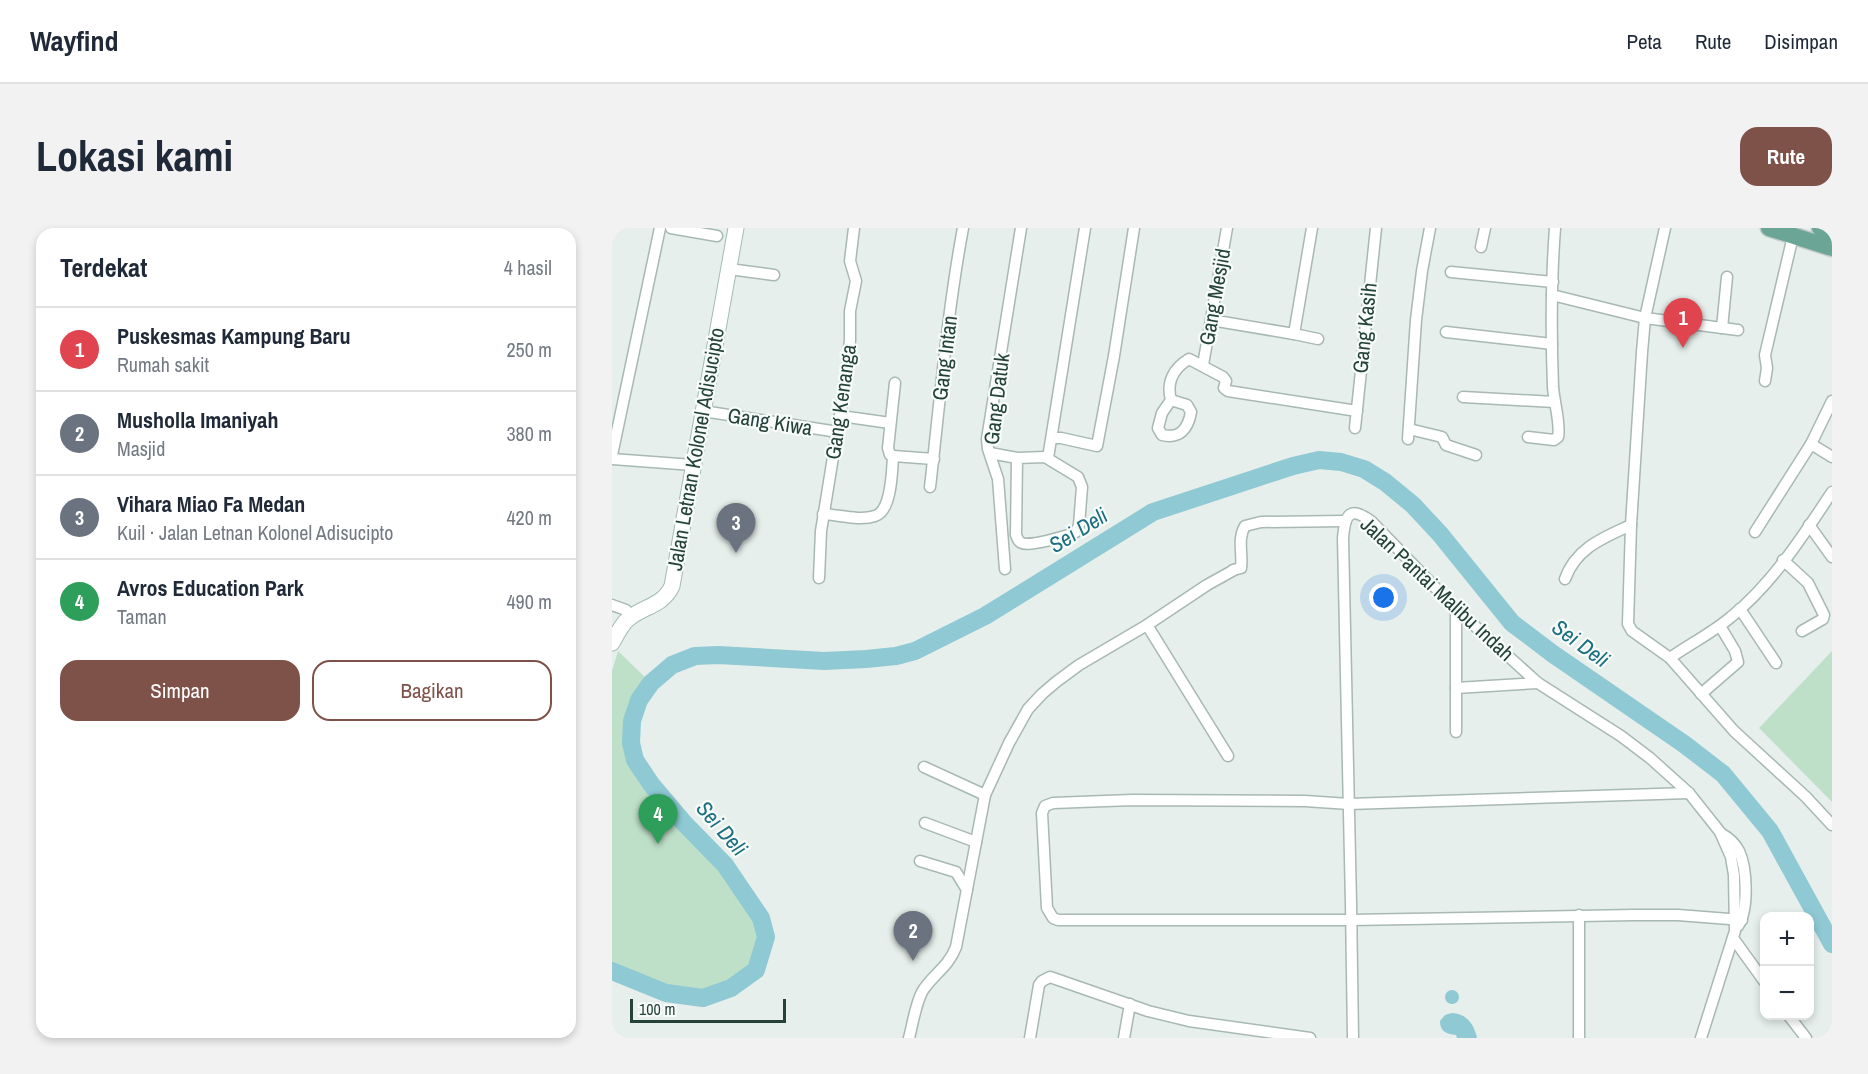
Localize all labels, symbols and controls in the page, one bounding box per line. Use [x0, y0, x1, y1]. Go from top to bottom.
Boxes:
text: Wayfind [30, 22, 118, 60]
text: Peta [1626, 27, 1662, 56]
text: Rute [1695, 27, 1731, 56]
text: Disimpan [1764, 27, 1838, 56]
button: Rute [1740, 127, 1832, 186]
text: Lokasi kami [36, 128, 233, 184]
street label: Gang Mesjid [1192, 246, 1237, 348]
text: Terdekat [60, 250, 147, 285]
text: 4 hasil [504, 254, 552, 281]
street label: Gang Kasih [1345, 281, 1384, 375]
pin: 1 [1664, 298, 1702, 348]
street label: Gang Intan [925, 314, 964, 402]
text: Puskesmas Kampung Baru [117, 321, 351, 351]
street label: Jalan Letnan Kolonel Adisucipto [660, 325, 731, 573]
text: 1 [75, 336, 84, 363]
text: 250 m [506, 336, 552, 363]
street label: Gang Kenanga [818, 342, 863, 461]
text: Rumah sakit [117, 351, 209, 378]
street label: Gang Datuk [977, 351, 1017, 446]
street label: Gang Kiwa [726, 401, 815, 443]
text: Musholla Imaniyah [117, 405, 278, 435]
text: 2 [75, 420, 84, 447]
text: 380 m [506, 420, 552, 447]
text: Masjid [117, 435, 165, 462]
text: Vihara Miao Fa Medan [117, 489, 305, 519]
water label: Sei Deli [1043, 500, 1113, 560]
text: 3 [75, 504, 84, 531]
text: 420 m [506, 504, 552, 531]
pin: 3 [716, 504, 756, 553]
street label: Jalan Pantai Malibu Indah [1354, 510, 1520, 667]
text: Kuil · Jalan Letnan Kolonel Adisucipto [117, 519, 393, 546]
text: Avros Education Park [117, 573, 304, 603]
your location [1369, 583, 1398, 612]
text: 4 [75, 588, 84, 615]
text: 490 m [506, 588, 552, 615]
text: Taman [117, 603, 167, 630]
water label: Sei Deli [1546, 612, 1616, 674]
button: Simpan [60, 660, 300, 721]
button: Bagikan [312, 660, 552, 721]
pin: 4 [638, 794, 678, 844]
water label: Sei Deli [690, 794, 754, 862]
pin: 2 [894, 912, 932, 961]
map controls [1760, 912, 1814, 1020]
button: + [1760, 912, 1814, 966]
button: − [1760, 966, 1814, 1020]
scale bar [630, 996, 786, 1024]
text: 100 m [639, 998, 675, 1020]

